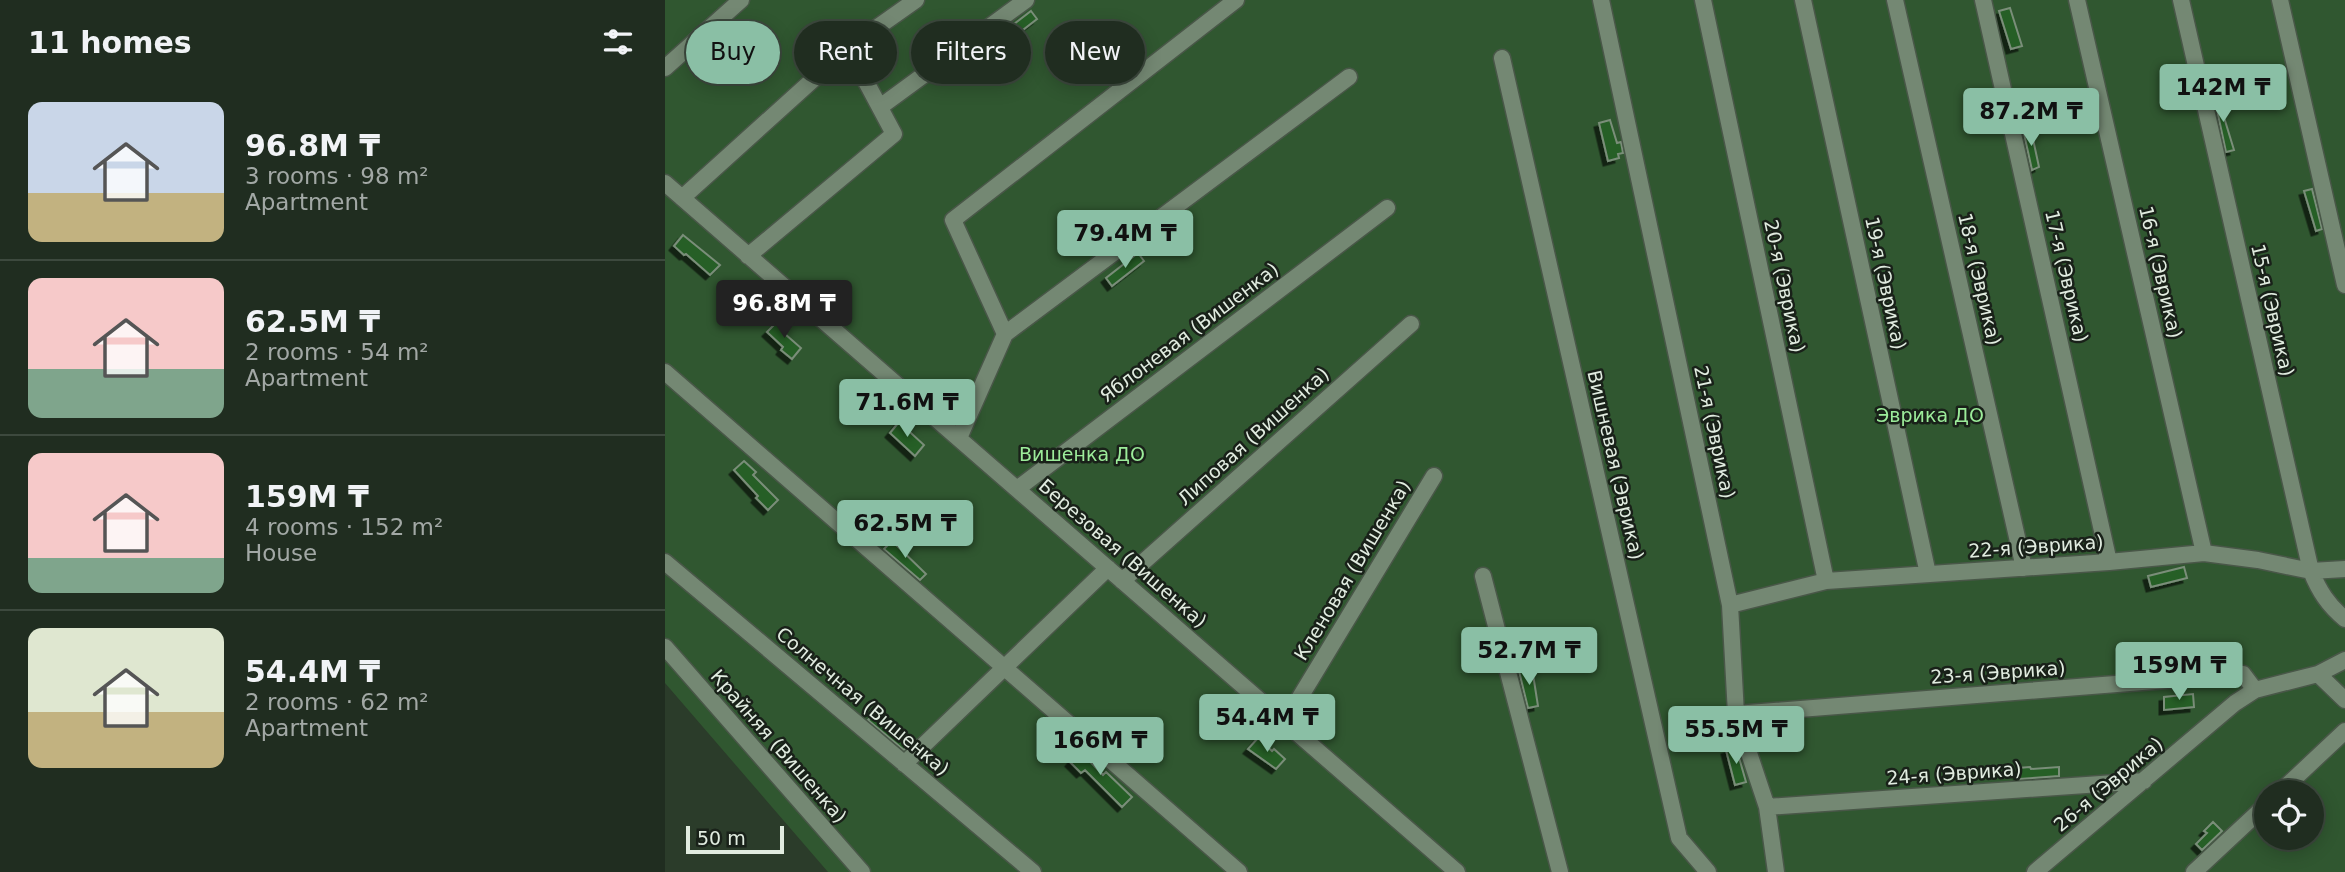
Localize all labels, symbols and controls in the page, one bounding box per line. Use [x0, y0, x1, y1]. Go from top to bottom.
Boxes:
chip: Buy [686, 21, 780, 84]
chip: Rent [794, 21, 897, 84]
chip: Filters [911, 21, 1031, 84]
chip: New [1045, 21, 1145, 84]
icon: filters [599, 23, 637, 61]
text: 11 homes [28, 25, 192, 60]
pin: 142M ₸ [2166, 64, 2280, 124]
text: 142M ₸ [2176, 74, 2270, 100]
pin: 87.2M ₸ [1966, 88, 2096, 148]
text: 87.2M ₸ [1979, 98, 2083, 124]
text: 96.8M ₸ [245, 128, 380, 163]
icon: home [84, 130, 168, 214]
text: 3 rooms · 98 m² [245, 163, 429, 189]
text: Apartment [245, 189, 368, 215]
street label: 16-я (Эврика) [2135, 204, 2187, 340]
street label: 17-я (Эврика) [2041, 208, 2093, 344]
pin: 79.4M ₸ [1060, 210, 1190, 270]
street label: 18-я (Эврика) [1954, 211, 2006, 347]
street label: 19-я (Эврика) [1861, 215, 1911, 351]
street label: 20-я (Эврика) [1760, 218, 1810, 354]
text: 79.4M ₸ [1073, 220, 1177, 246]
street label: 15-я (Эврика) [2247, 242, 2299, 378]
street label: Яблоневая (Вишенка) [1095, 258, 1283, 406]
pin: 96.8M ₸ [719, 280, 849, 340]
text: 96.8M ₸ [732, 290, 836, 316]
text: 62.5M ₸ [245, 304, 380, 339]
icon: home [84, 306, 168, 390]
text: 2 rooms · 54 m² [245, 339, 429, 365]
street label: Липовая (Вишенка) [1173, 362, 1333, 510]
street label: 21-я (Эврика) [1690, 364, 1740, 500]
text: Apartment [245, 365, 368, 391]
street label: Вишневая (Эврика) [1583, 368, 1649, 562]
pin: 71.6M ₸ [842, 380, 972, 439]
text: 71.6M ₸ [855, 389, 959, 415]
park label: Эврика ДО [1876, 404, 1984, 426]
park label: Вишенка ДО [1019, 443, 1145, 465]
street label: Березовая (Вишенка) [1035, 474, 1211, 632]
street label: Кленовая (Вишенка) [1289, 476, 1415, 664]
text: 159M ₸ [245, 479, 369, 514]
icon: home [84, 481, 168, 565]
pin: 62.5M ₸ [840, 500, 970, 560]
text: 62.5M ₸ [853, 510, 957, 536]
text: 4 rooms · 152 m² [245, 514, 443, 540]
street label: 22-я (Эврика) [1968, 530, 2104, 562]
text: House [245, 540, 317, 566]
street label: Солнечная (Вишенка) [772, 622, 954, 780]
pin: 52.7M ₸ [1464, 628, 1594, 687]
text: 52.7M ₸ [1477, 637, 1581, 663]
pin: 159M ₸ [2122, 642, 2236, 702]
text: 159M ₸ [2132, 652, 2226, 678]
text: 54.4M ₸ [245, 654, 380, 689]
icon: home [84, 656, 168, 740]
street label: 23-я (Эврика) [1930, 656, 2066, 688]
street label: Крайняя (Вишенка) [707, 665, 851, 827]
text: 2 rooms · 62 m² [245, 689, 429, 715]
pin: 54.4M ₸ [1202, 694, 1332, 754]
text: 54.4M ₸ [1215, 704, 1319, 730]
pin: 55.5M ₸ [1671, 706, 1801, 766]
text: Apartment [245, 715, 368, 741]
text: 55.5M ₸ [1684, 716, 1788, 742]
pin: 166M ₸ [1043, 718, 1157, 777]
text: 166M ₸ [1053, 727, 1147, 753]
street label: 26-я (Эврика) [2049, 732, 2167, 836]
street label: 24-я (Эврика) [1886, 757, 2022, 789]
map controls [2254, 780, 2324, 850]
button: locate [2254, 780, 2324, 850]
scale bar [686, 823, 784, 855]
text: 50 m [697, 827, 746, 849]

